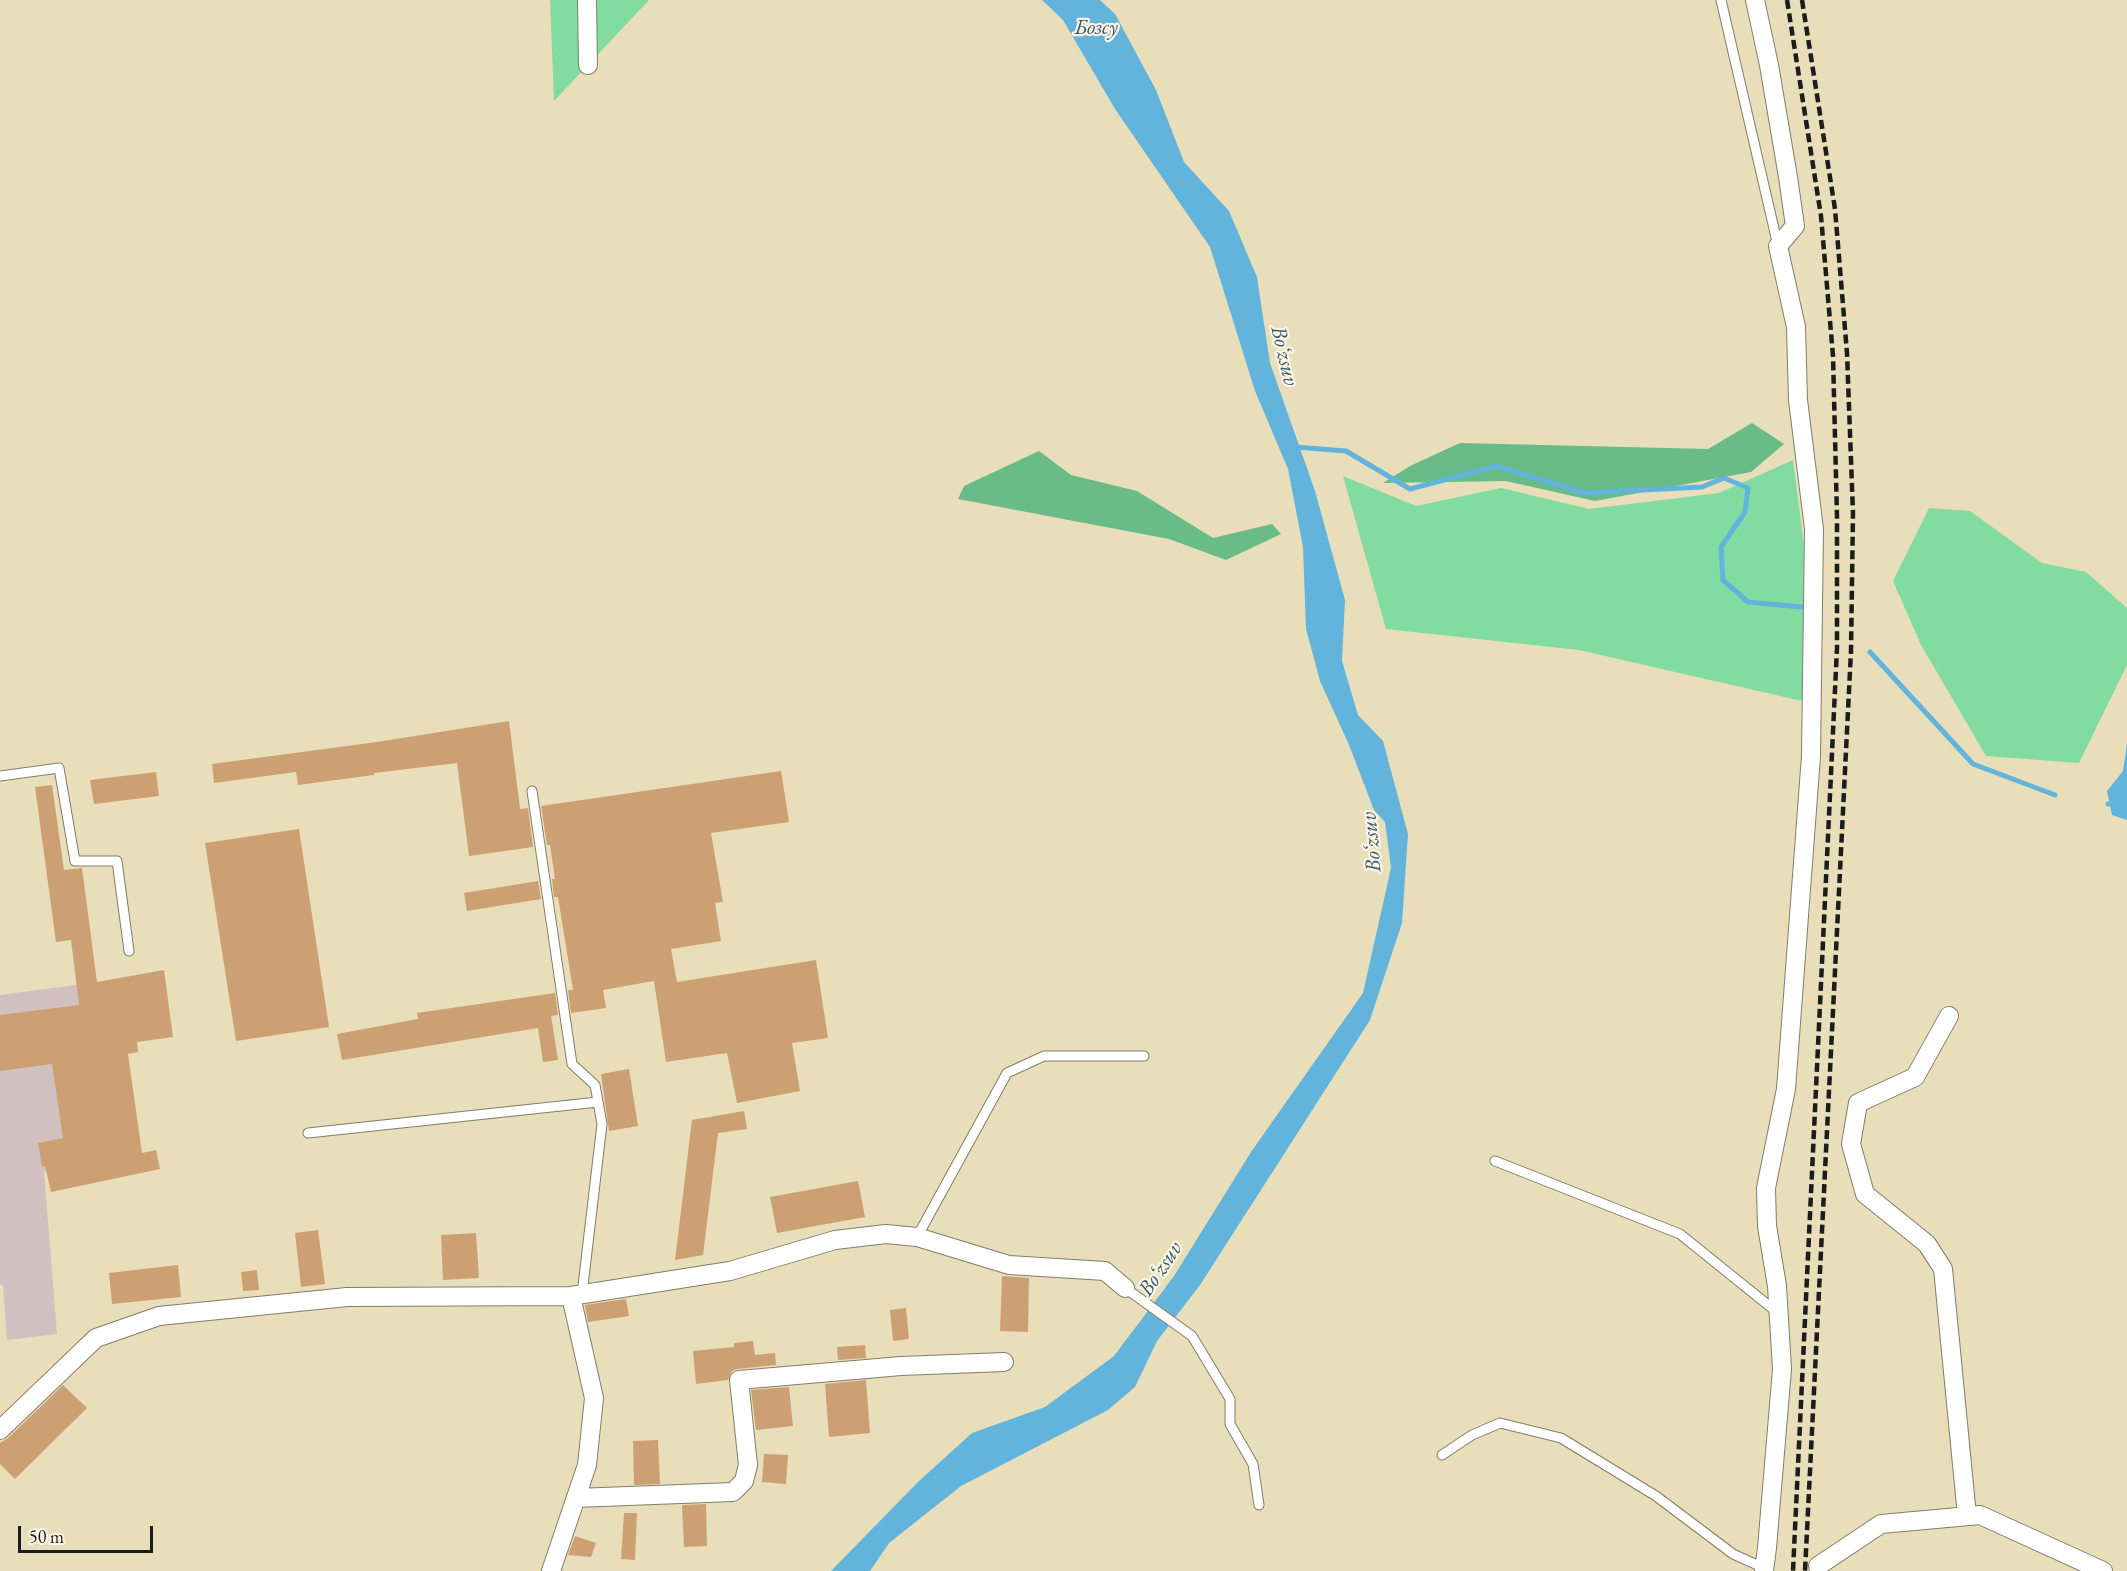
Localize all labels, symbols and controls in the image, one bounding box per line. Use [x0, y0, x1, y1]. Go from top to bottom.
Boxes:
water label: Бозсу [1074, 15, 1118, 41]
water label: Boʻzsuv [1264, 324, 1304, 388]
water label: Boʻzsuv [1356, 811, 1388, 873]
water label: Boʻzsuv [1133, 1237, 1189, 1301]
scale bar [21, 1514, 156, 1552]
text: 50 m [29, 1525, 64, 1548]

